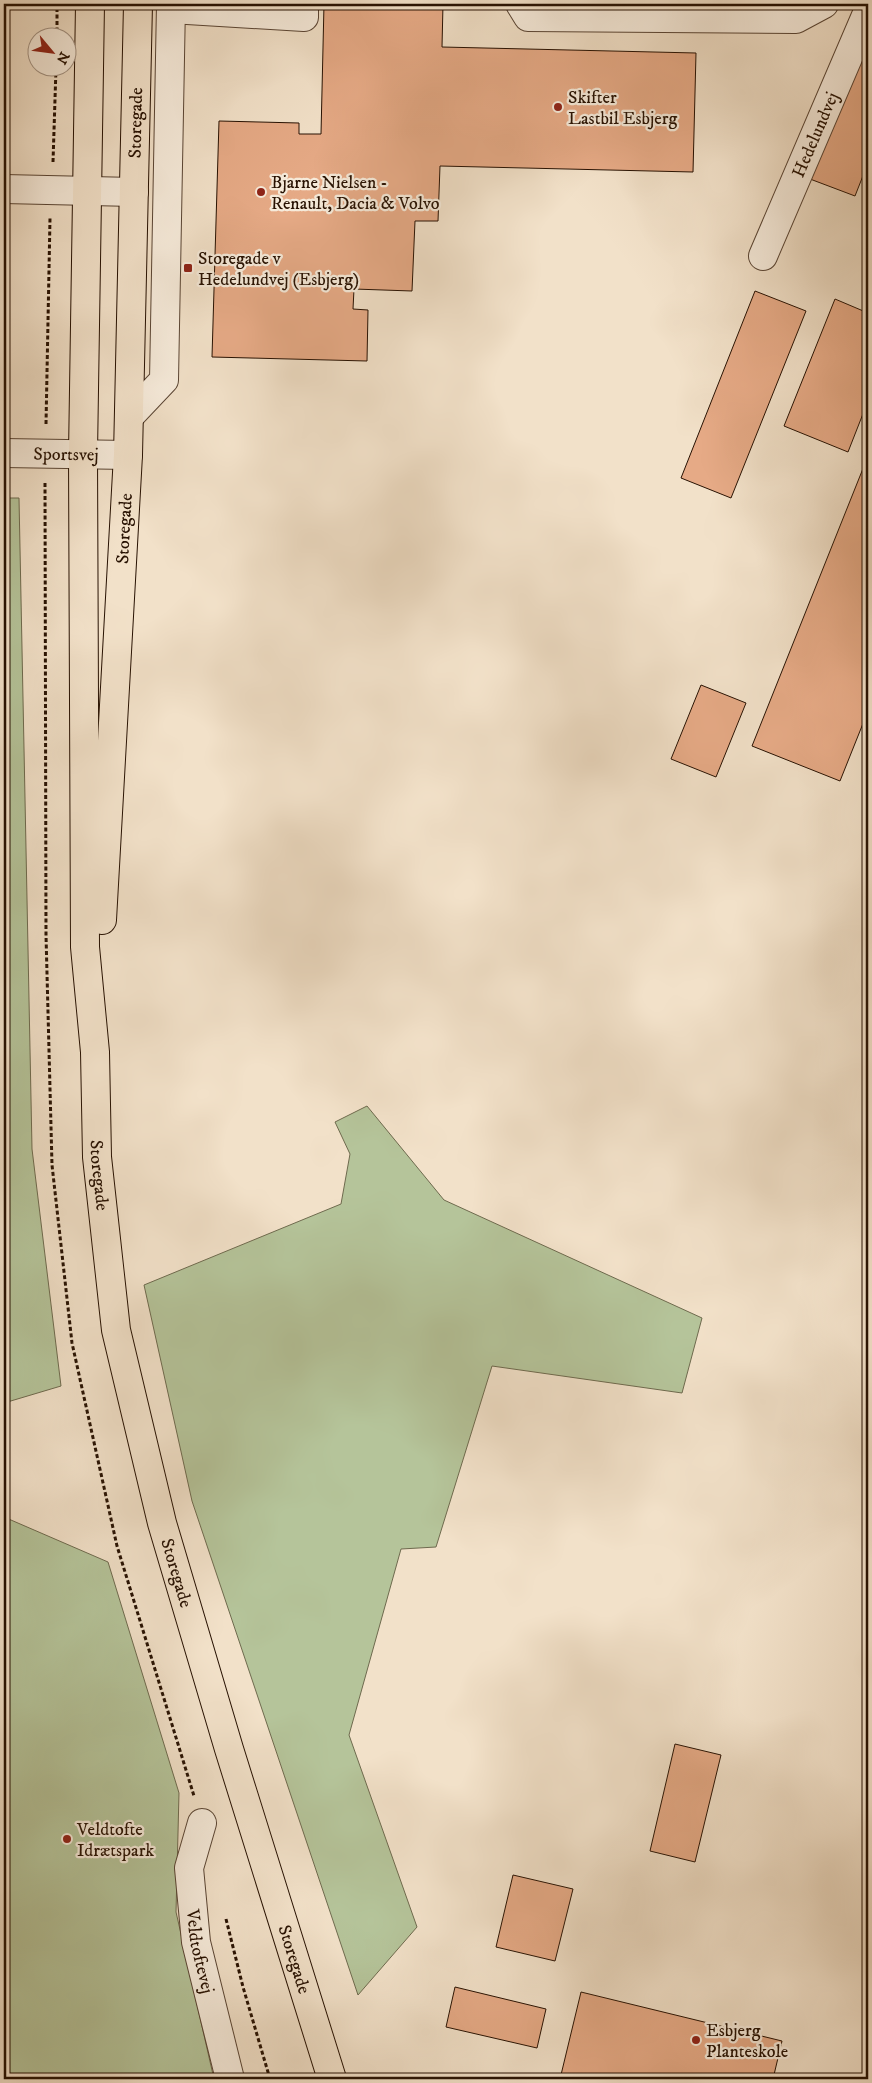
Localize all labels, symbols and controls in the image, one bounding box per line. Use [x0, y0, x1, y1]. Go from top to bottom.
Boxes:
north arrow [28, 28, 78, 78]
text: N [52, 48, 73, 68]
street label: Storegade [125, 87, 148, 159]
place label: Skifter Lastbil Esbjerg [568, 87, 677, 130]
street label: Hedelundvej [788, 89, 844, 181]
marker: Skifter Lastbil Esbjerg [552, 101, 564, 113]
place label: Bjarne Nielsen - Renault, Dacia & Volvo [271, 172, 440, 215]
marker: Bjarne Nielsen - Renault, Dacia & Volvo [255, 186, 267, 198]
place label: Storegade v Hedelundvej (Esbjerg) [198, 248, 359, 291]
marker: Storegade v Hedelundvej (Esbjerg) [182, 262, 194, 274]
street label: Sportsvej [33, 443, 99, 467]
street label: Storegade [112, 493, 138, 565]
street label: Storegade [85, 1140, 113, 1212]
street label: Storegade [155, 1536, 196, 1610]
place label: Veldtofte Idrætspark [76, 1819, 154, 1862]
marker: Veldtofte Idrætspark [61, 1833, 73, 1845]
street label: Veldtoftevej [181, 1907, 218, 1996]
street label: Storegade [273, 1922, 315, 1997]
place label: Esbjerg Planteskole [706, 2020, 788, 2063]
marker: Esbjerg Planteskole [690, 2034, 702, 2046]

